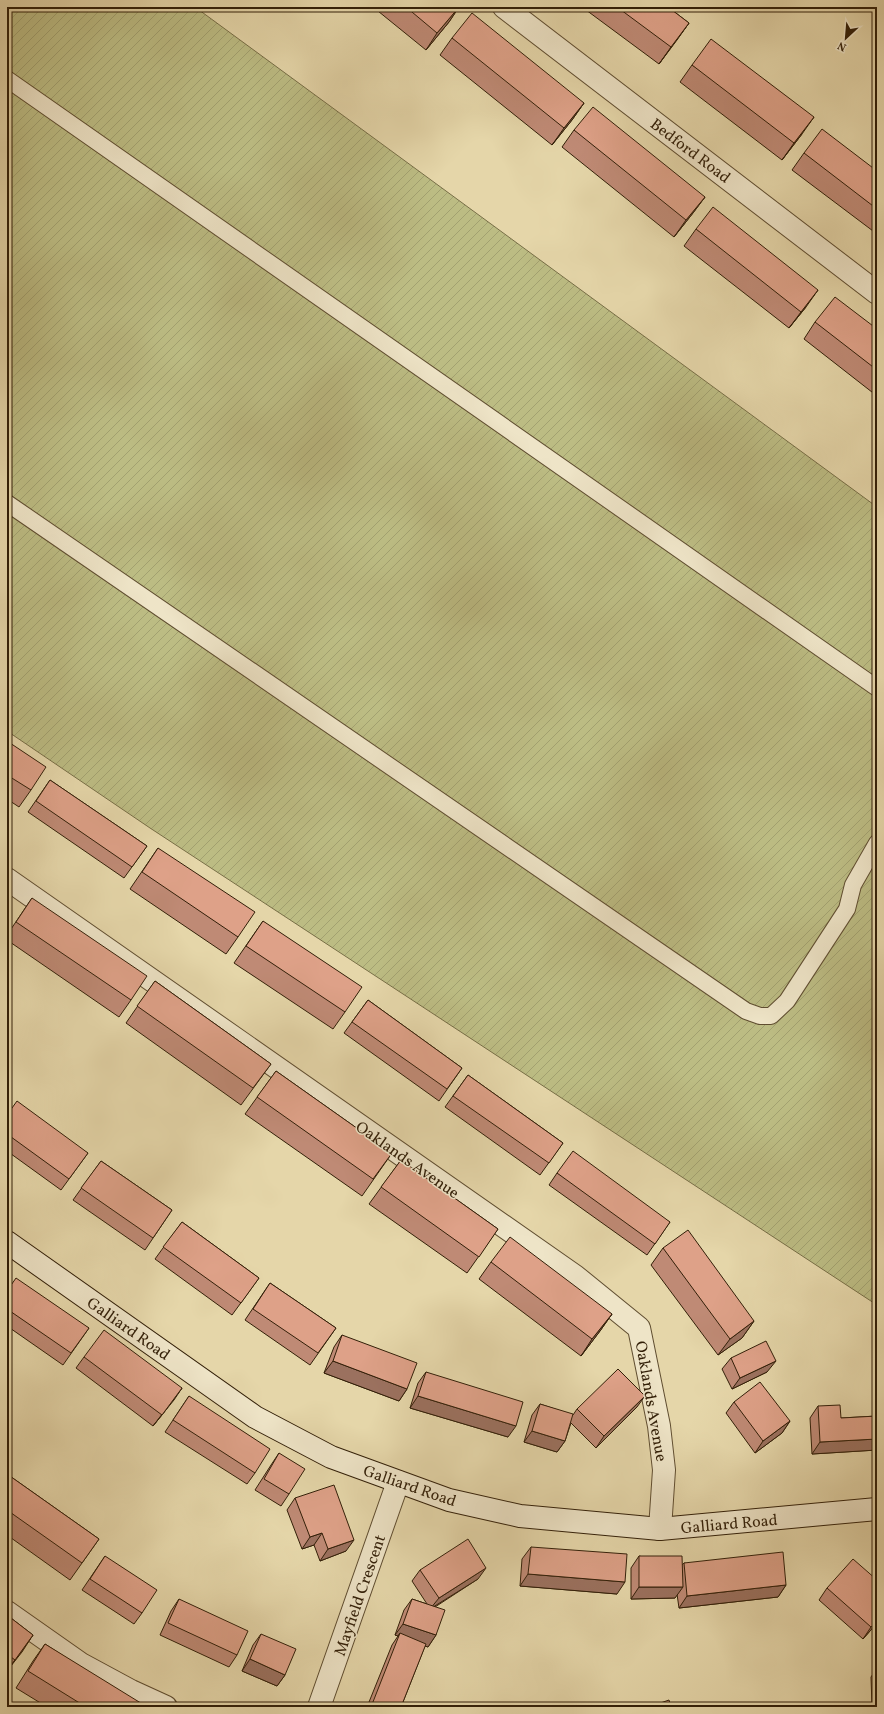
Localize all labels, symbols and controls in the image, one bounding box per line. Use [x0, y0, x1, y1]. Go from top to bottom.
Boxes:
north arrow [826, 18, 866, 58]
text: N [835, 37, 849, 54]
street label: Bedford Road [645, 114, 735, 189]
street label: Oaklands Avenue [351, 1117, 463, 1205]
street label: Galliard Road [82, 1293, 174, 1366]
street label: Oaklands Avenue [629, 1339, 671, 1463]
street label: Galliard Road [360, 1461, 459, 1513]
street label: Galliard Road [680, 1510, 778, 1540]
street label: Mayfield Crescent [330, 1532, 392, 1659]

